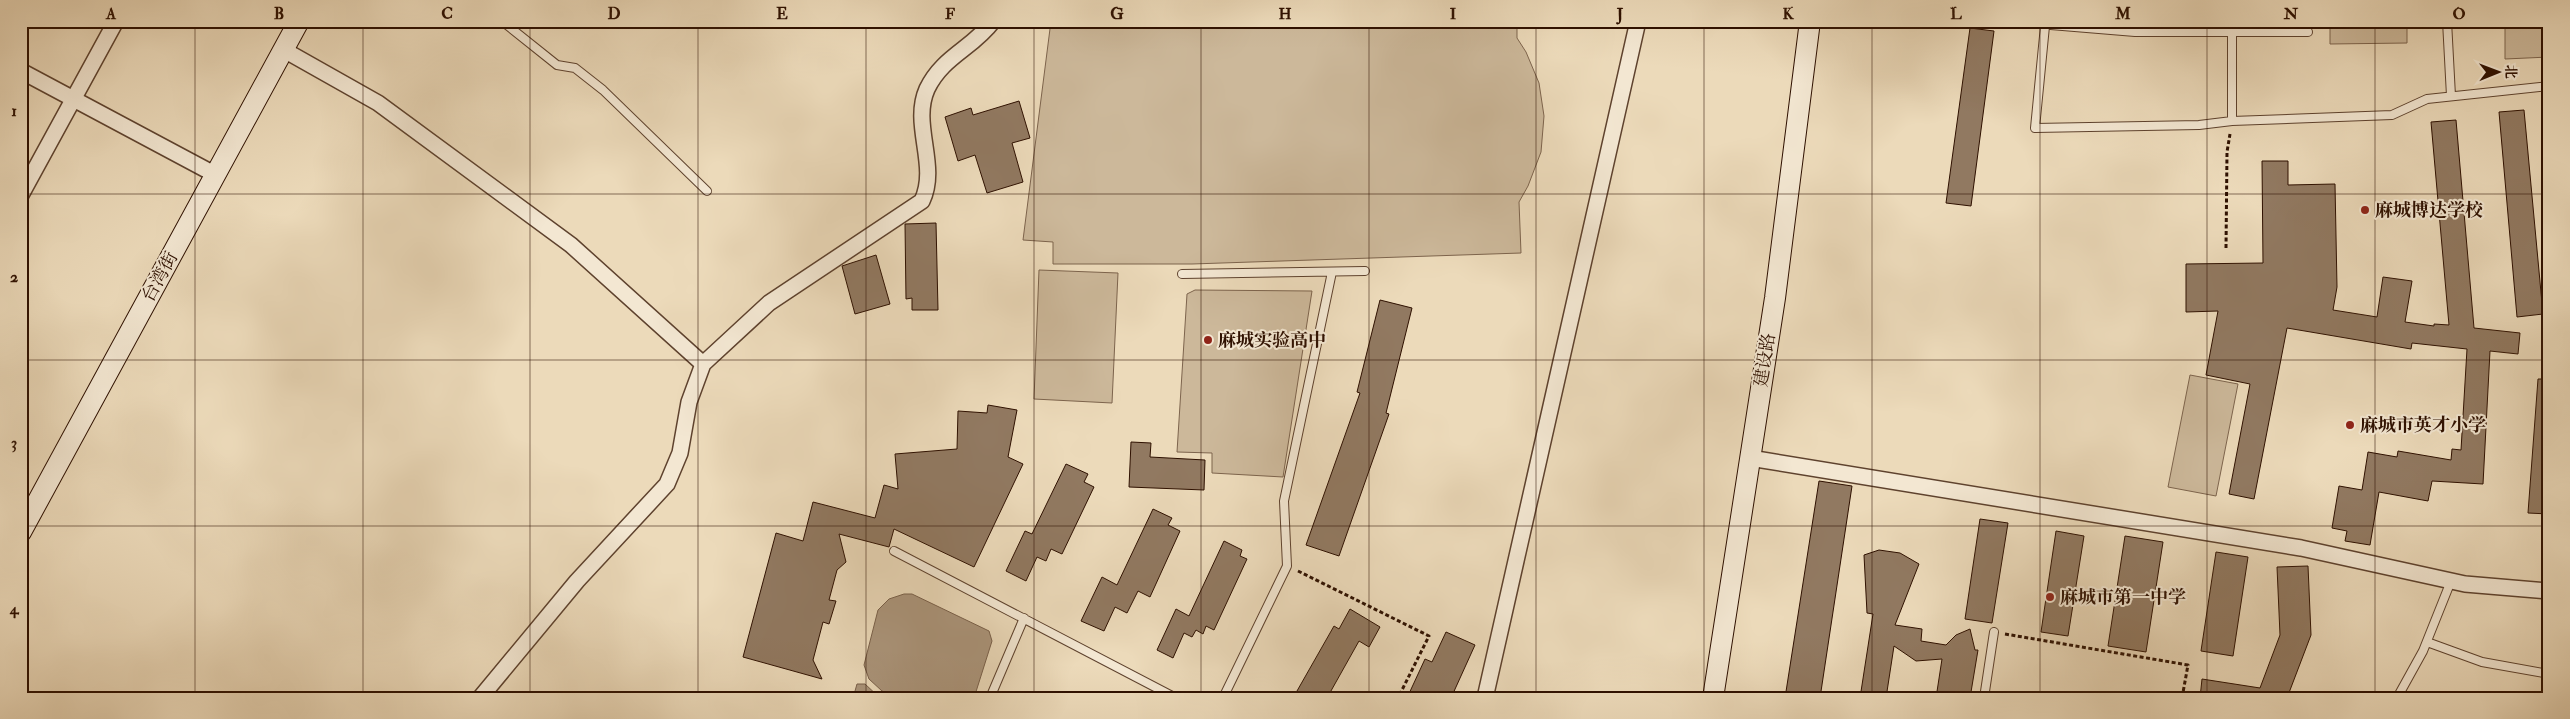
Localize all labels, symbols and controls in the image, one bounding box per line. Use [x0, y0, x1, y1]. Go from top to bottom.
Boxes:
text: A [105, 4, 117, 24]
text: B [274, 4, 284, 24]
text: C [441, 4, 453, 24]
text: D [607, 4, 621, 24]
text: E [776, 4, 788, 24]
text: F [945, 4, 955, 24]
text: G [1110, 4, 1124, 24]
text: H [1278, 4, 1292, 24]
text: I [1450, 4, 1457, 24]
text: J [1616, 4, 1624, 25]
text: K [1782, 4, 1794, 24]
text: L [1950, 4, 1962, 24]
text: M [2114, 4, 2131, 24]
text: N [2283, 4, 2299, 24]
text: O [2452, 4, 2466, 24]
north arrow [2472, 48, 2522, 98]
text: 北 [2502, 65, 2519, 79]
text: 1 [11, 101, 17, 121]
place label: 麻城博达学校 [2375, 199, 2483, 222]
marker: 麻城博达学校 [2359, 204, 2371, 216]
street label: 台湾街 [137, 248, 183, 306]
text: 2 [10, 267, 18, 287]
place label: 麻城实验高中 [1218, 329, 1326, 352]
street label: 建设路 [1749, 332, 1781, 388]
marker: 麻城实验高中 [1202, 334, 1214, 346]
place label: 麻城市英才小学 [2360, 414, 2486, 437]
marker: 麻城市英才小学 [2344, 419, 2356, 431]
text: 3 [11, 433, 17, 453]
place label: 麻城市第一中学 [2060, 586, 2186, 609]
marker: 麻城市第一中学 [2044, 591, 2056, 603]
text: 4 [9, 599, 20, 619]

